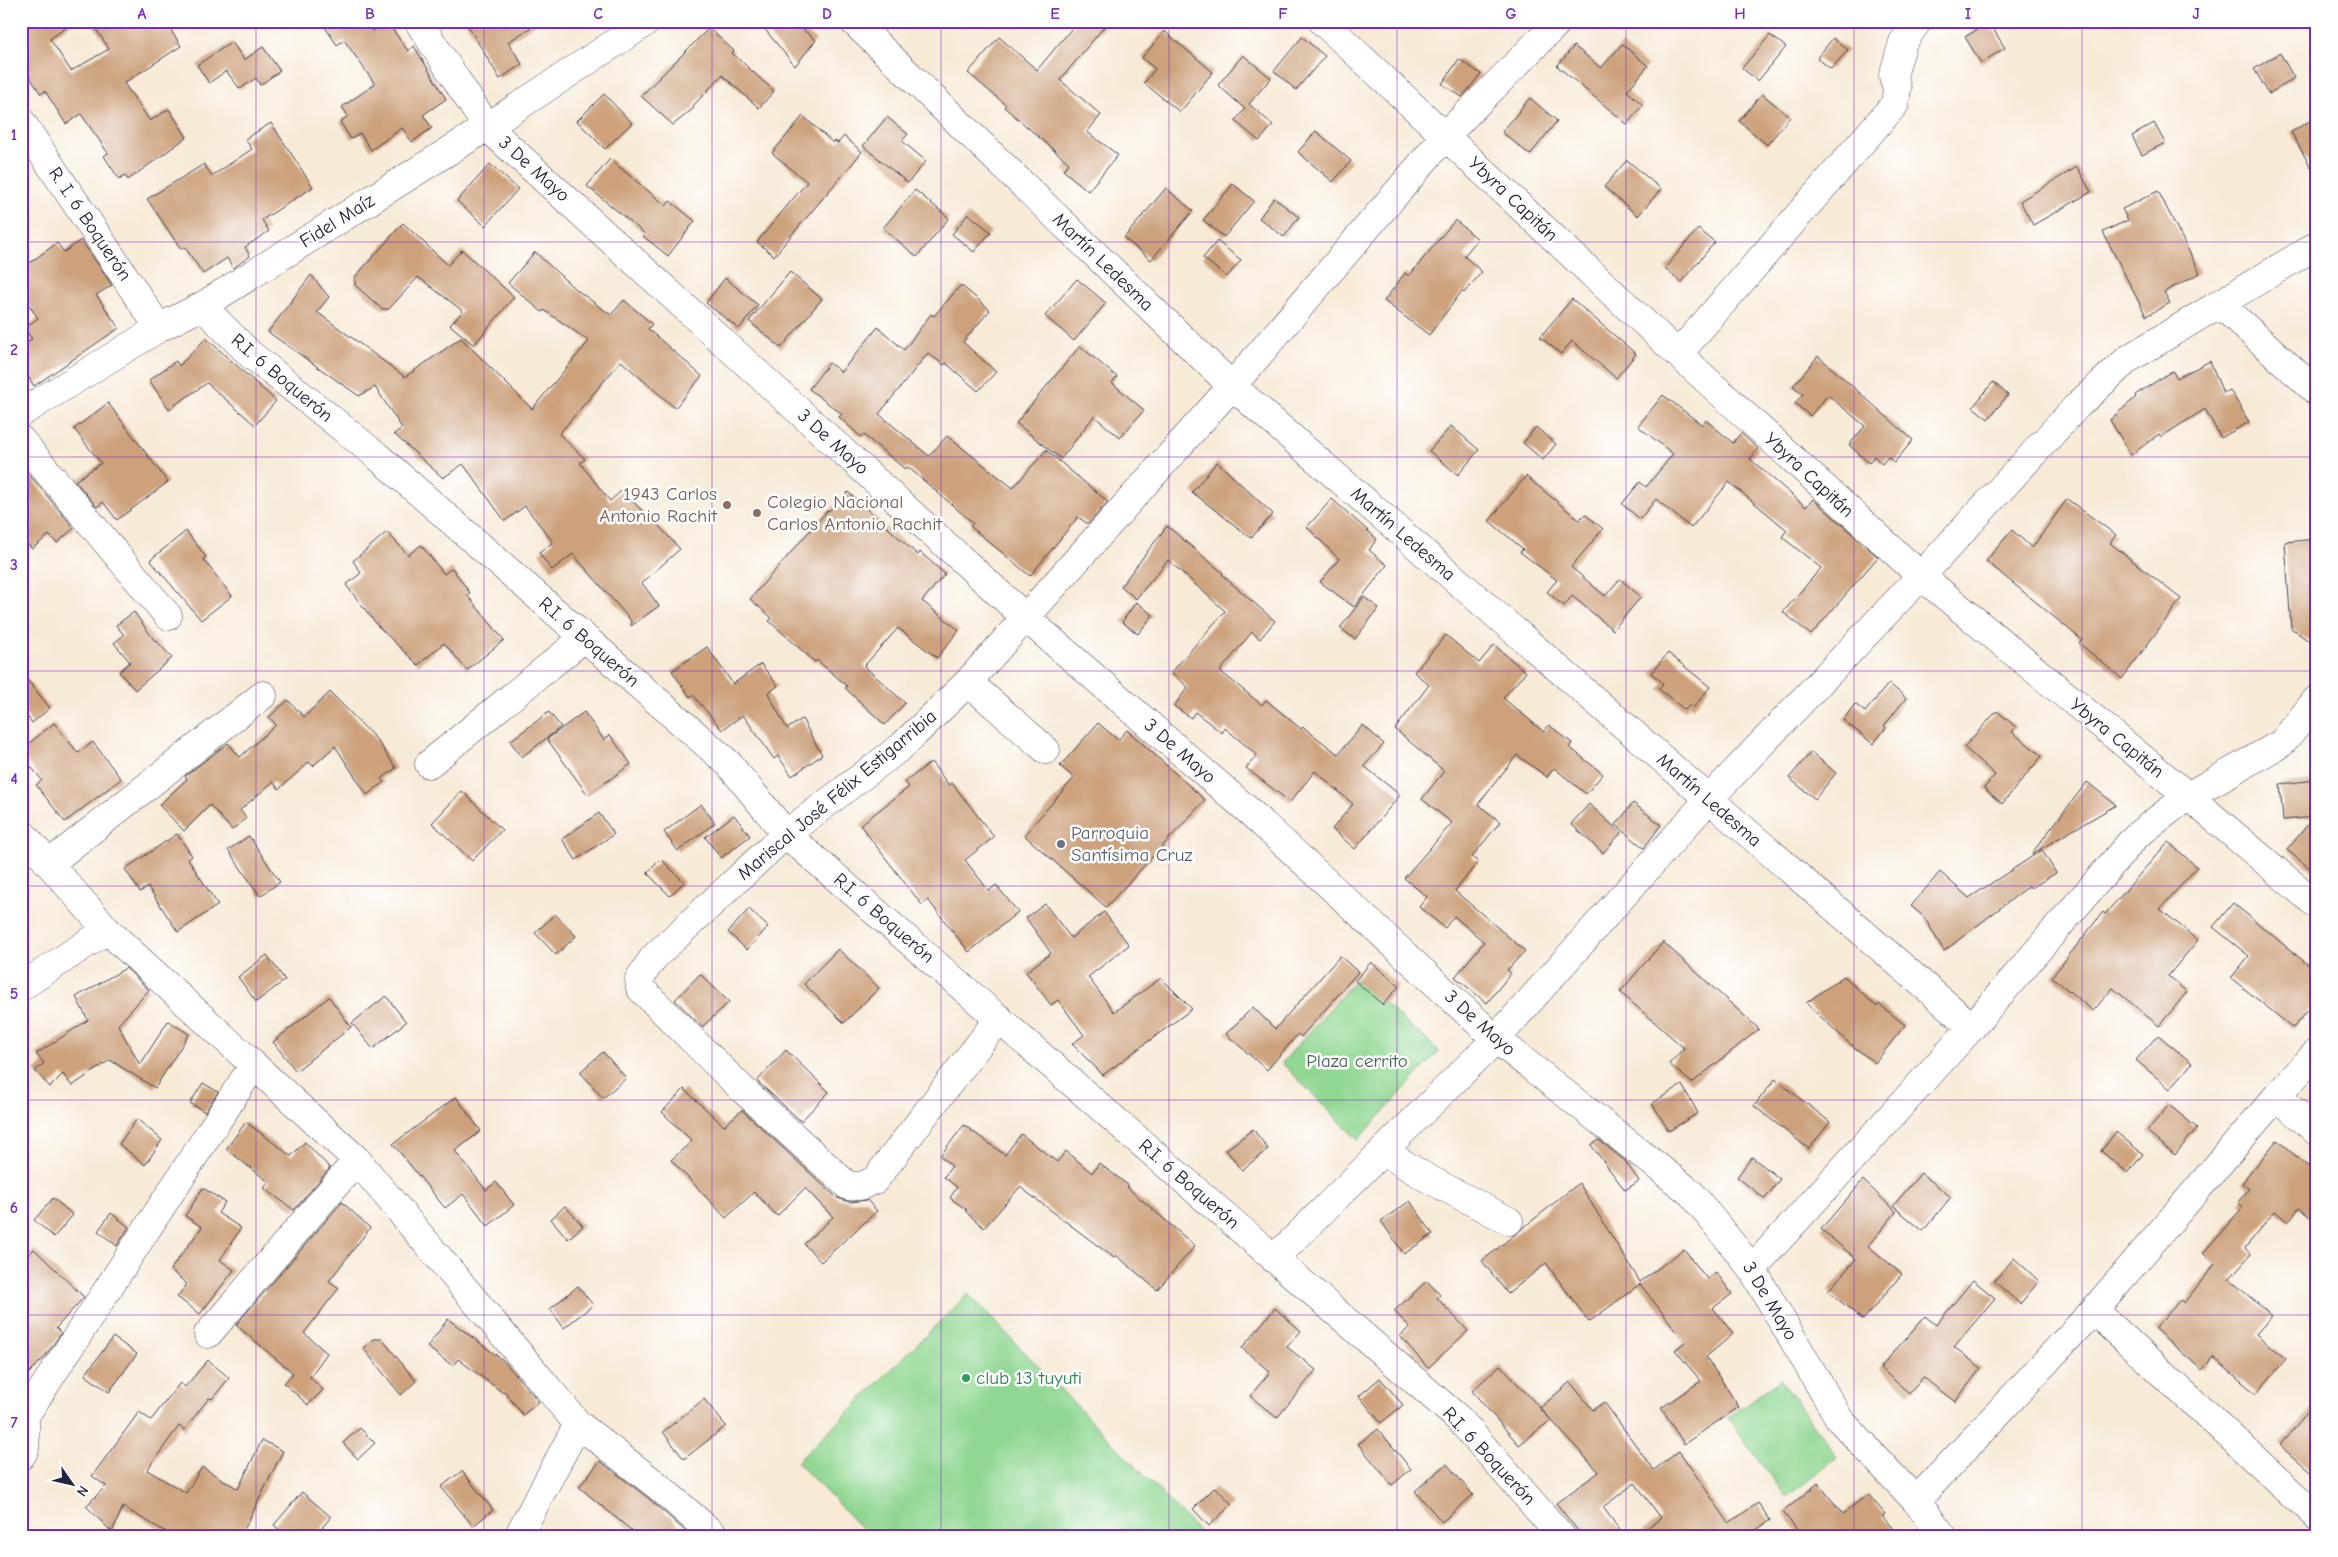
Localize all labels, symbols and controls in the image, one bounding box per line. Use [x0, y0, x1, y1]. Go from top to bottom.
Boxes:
text: A [138, 5, 147, 23]
text: B [365, 5, 375, 23]
text: C [593, 5, 603, 23]
text: D [822, 5, 832, 23]
text: E [1050, 5, 1060, 23]
text: F [1278, 5, 1288, 23]
text: G [1505, 5, 1517, 23]
text: H [1734, 5, 1746, 23]
text: I [1965, 5, 1971, 23]
text: J [2192, 5, 2200, 23]
text: 1 [11, 126, 17, 144]
street label: 3 De Mayo [494, 131, 574, 207]
street label: Ybyra Capitán [1464, 152, 1562, 246]
street label: R. I. 6 Boquerón [44, 163, 136, 285]
street label: Fidel Maíz [296, 189, 378, 253]
street label: Martín Ledesma [1048, 208, 1158, 316]
street label: R.I. 6 Boquerón [227, 329, 337, 427]
text: 2 [10, 341, 18, 359]
street label: 3 De Mayo [793, 404, 873, 480]
street label: Ybyra Capitán [1760, 428, 1858, 522]
place label: 1943 Carlos Antonio Rachit [599, 483, 718, 527]
street label: Martín Ledesma [1346, 483, 1460, 585]
place label: Colegio Nacional Carlos Antonio Rachit [767, 491, 943, 535]
marker: 1943 Carlos Antonio Rachit [721, 499, 733, 511]
marker: Colegio Nacional Carlos Antonio Rachit [751, 507, 763, 519]
text: 3 [10, 556, 18, 574]
street label: R.I. 6 Boquerón [534, 592, 644, 692]
street label: Ybyra Capitán [2066, 694, 2168, 782]
street label: Mariscal José Félix Estigarribia [733, 705, 941, 885]
street label: 3 De Mayo [1140, 714, 1220, 788]
street label: Martín Ledesma [1652, 749, 1766, 851]
text: 4 [10, 770, 18, 788]
place label: Parroquia Santísima Cruz [1071, 822, 1193, 866]
marker: Parroquia Santísima Cruz [1055, 838, 1067, 850]
street label: R.I. 6 Boquerón [829, 868, 939, 968]
text: 5 [10, 985, 18, 1003]
street label: 3 De Mayo [1440, 985, 1520, 1061]
park label: Plaza cerrito [1306, 1050, 1408, 1072]
street label: R.I. 6 Boquerón [1134, 1134, 1244, 1234]
text: 6 [10, 1199, 18, 1217]
street label: 3 De Mayo [1738, 1258, 1802, 1344]
place label: club 13 tuyuti [976, 1367, 1082, 1389]
marker: club 13 tuyuti [960, 1372, 972, 1384]
street label: R.I. 6 Boquerón [1438, 1402, 1540, 1510]
text: 7 [10, 1414, 18, 1432]
north arrow [48, 1460, 98, 1510]
text: N [73, 1482, 92, 1500]

